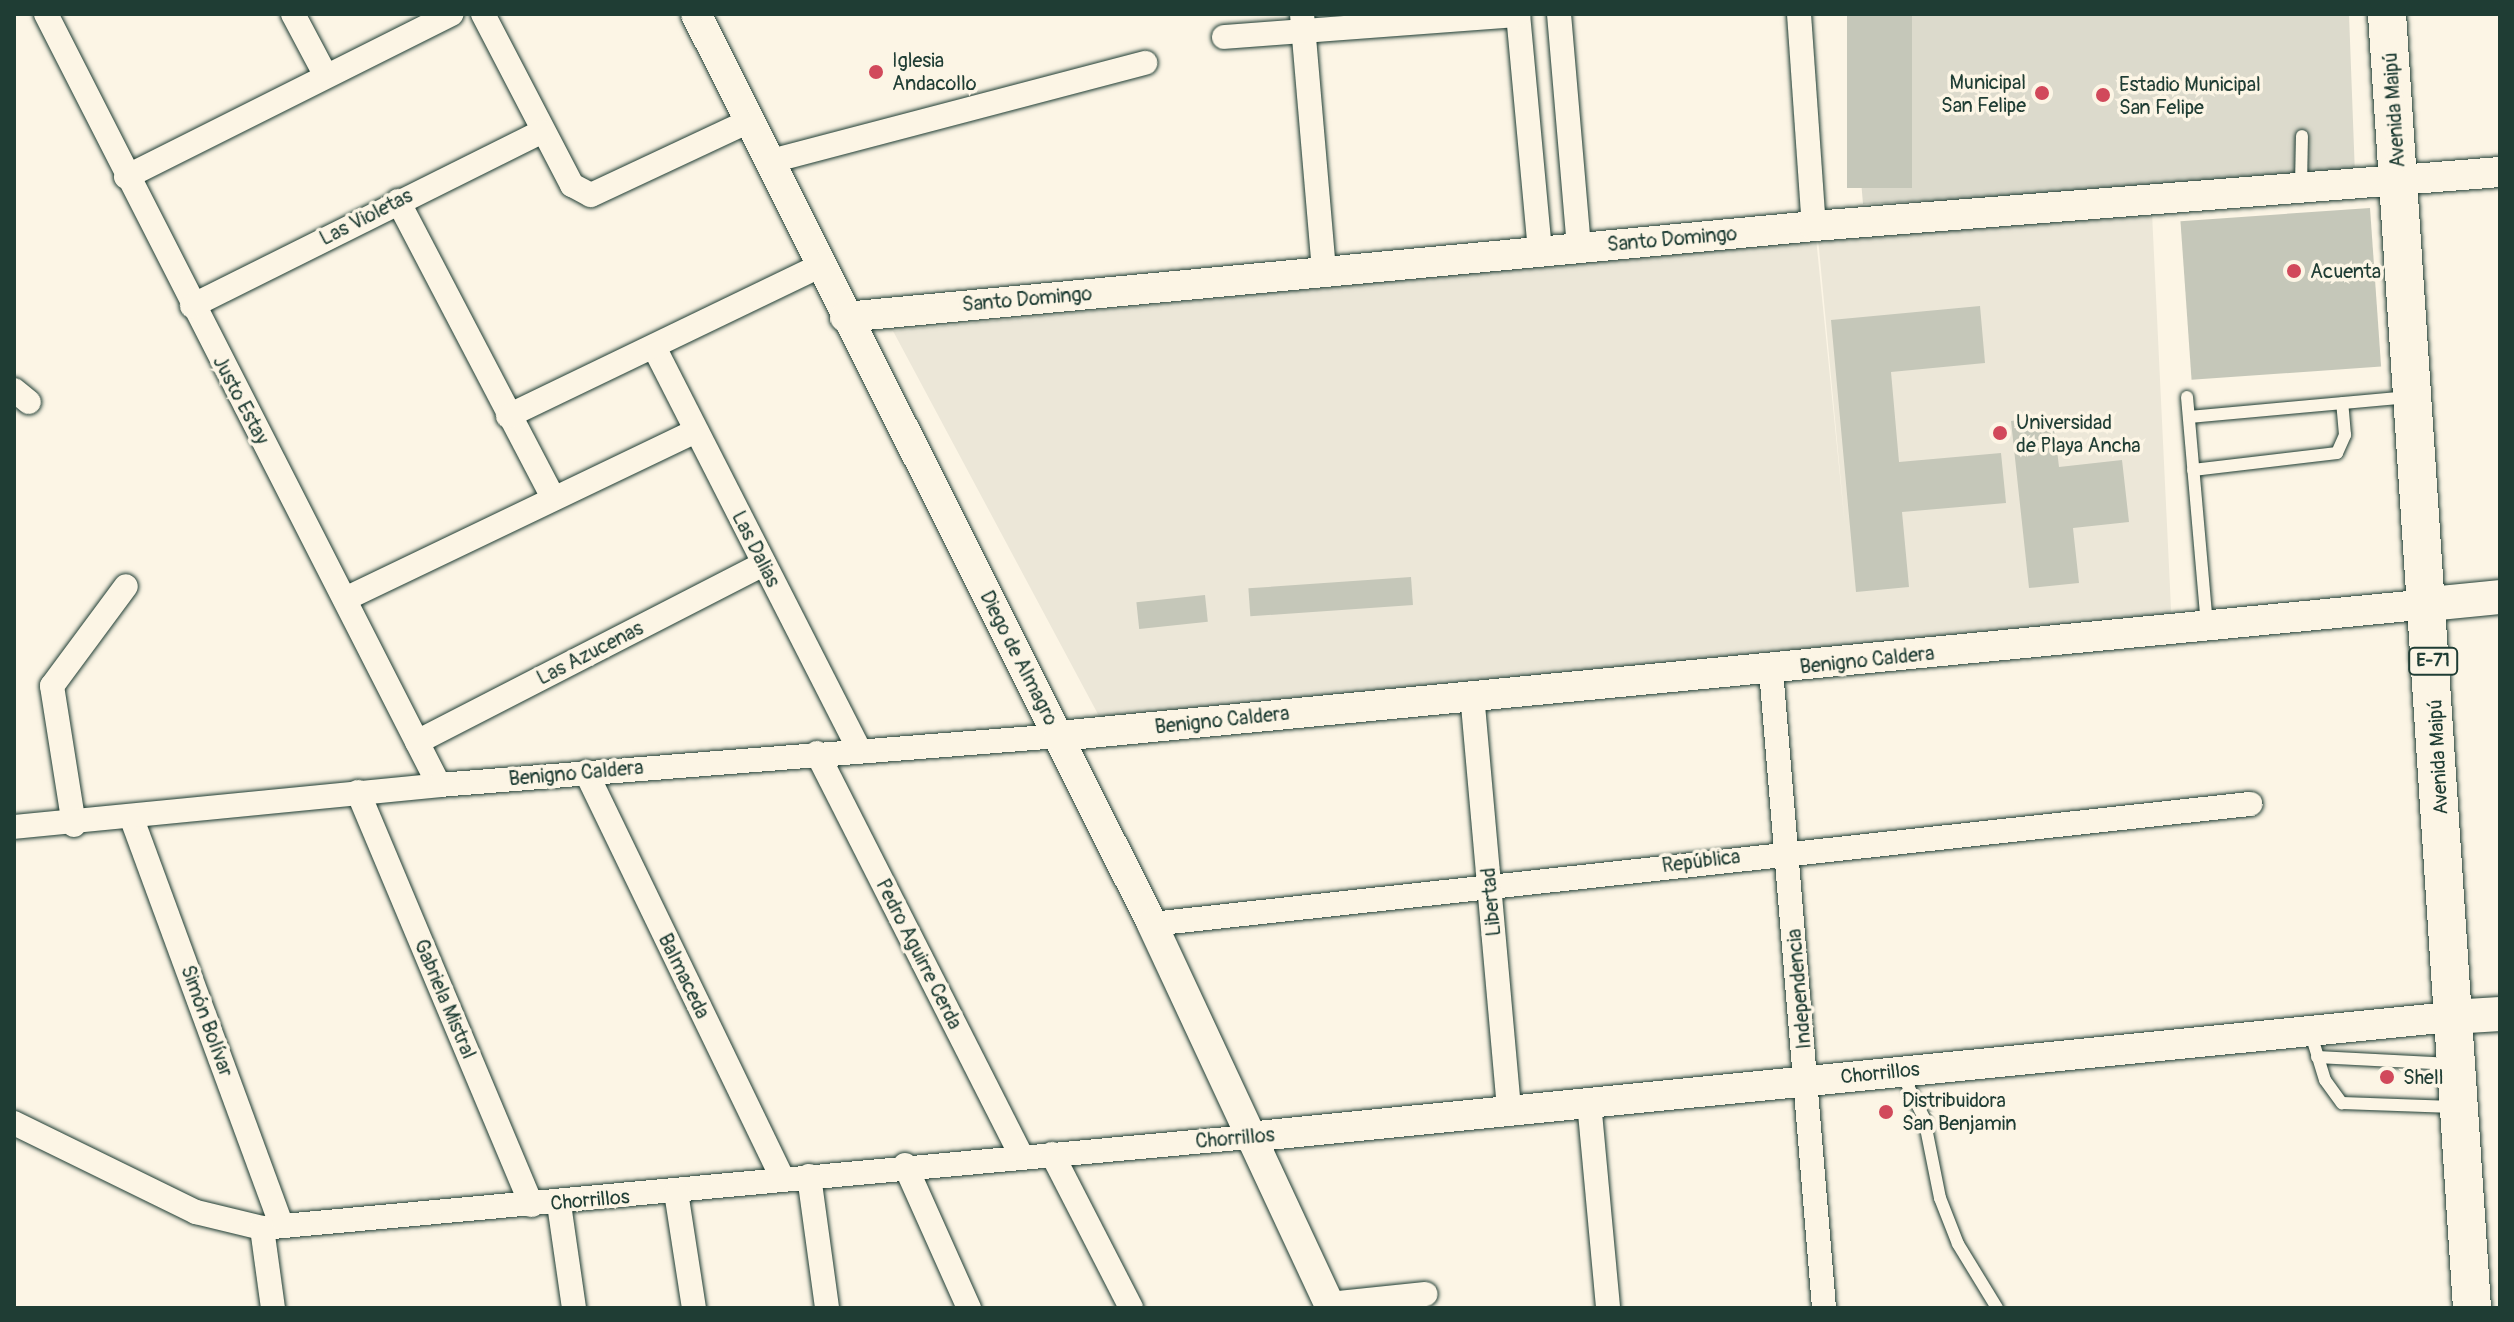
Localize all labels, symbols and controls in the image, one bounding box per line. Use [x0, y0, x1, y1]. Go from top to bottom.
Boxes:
place label: Iglesia Andacollo [892, 48, 977, 95]
street label: Avenida Maipú [2378, 51, 2410, 169]
marker: Iglesia Andacollo [867, 63, 885, 81]
place label: Municipal San Felipe [1941, 70, 2026, 117]
place label: Estadio Municipal San Felipe [2119, 72, 2261, 119]
marker: Municipal San Felipe [2033, 84, 2051, 102]
marker: Estadio Municipal San Felipe [2094, 86, 2112, 104]
street label: Las Violetas [316, 183, 416, 251]
street label: Santo Domingo [1606, 221, 1738, 257]
place label: Acuenta [2310, 259, 2381, 283]
marker: Acuenta [2285, 262, 2303, 280]
street label: Santo Domingo [961, 281, 1093, 317]
street label: Justo Estay [208, 352, 274, 448]
place label: Universidad de Playa Ancha [2016, 410, 2141, 457]
marker: Universidad de Playa Ancha [1991, 424, 2009, 442]
street label: Las Dalias [727, 507, 785, 591]
street label: Diego de Almagro [975, 587, 1063, 729]
street label: Las Azucenas [533, 616, 647, 690]
street label: Benigno Caldera [1799, 641, 1935, 679]
road number: E-71 [2407, 647, 2459, 675]
street label: Avenida Maipú [2423, 699, 2453, 815]
street label: Benigno Caldera [1154, 701, 1290, 739]
street label: Benigno Caldera [508, 755, 644, 791]
street label: República [1660, 844, 1742, 878]
street label: Libertad [1476, 867, 1506, 937]
street label: Pedro Aguirre Cerda [871, 875, 967, 1033]
street label: Independencia [1782, 928, 1816, 1050]
street label: Balmaceda [653, 930, 715, 1022]
street label: Gabriela Mistral [409, 936, 481, 1062]
street label: Simón Bolívar [176, 962, 238, 1080]
street label: Chorrillos [1839, 1057, 1921, 1089]
place label: Shell [2403, 1065, 2443, 1089]
marker: Shell [2378, 1068, 2396, 1086]
place label: Distribuidora San Benjamin [1902, 1088, 2016, 1135]
marker: Distribuidora San Benjamin [1877, 1103, 1895, 1121]
street label: Chorrillos [1194, 1123, 1276, 1153]
street label: Chorrillos [549, 1185, 631, 1215]

